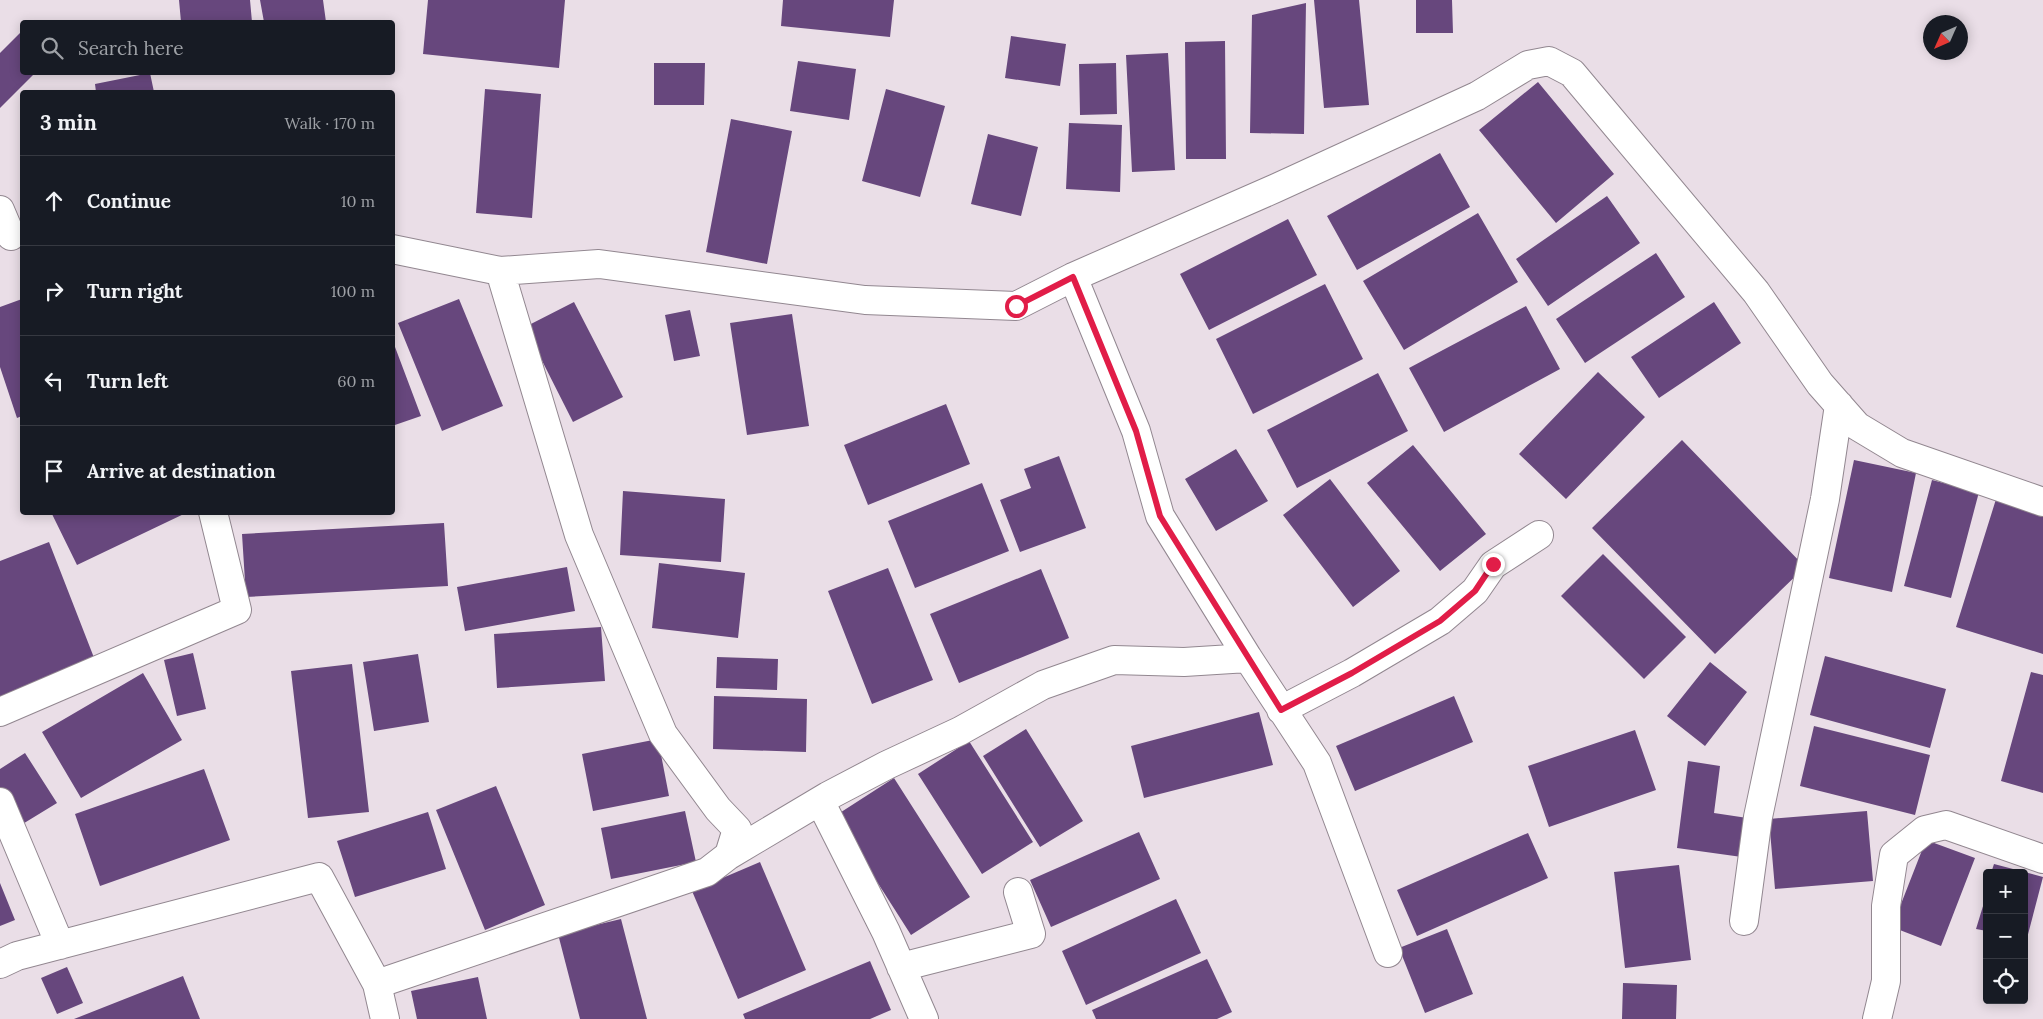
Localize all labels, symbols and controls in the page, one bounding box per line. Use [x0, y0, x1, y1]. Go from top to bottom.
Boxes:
north arrow [1923, 15, 1968, 60]
search box [20, 20, 395, 75]
icon: search [38, 34, 66, 62]
text: Search here [78, 36, 184, 60]
text: 3 min [40, 109, 97, 136]
text: Walk · 170 m [284, 113, 375, 133]
icon: ahead [40, 187, 68, 215]
text: Continue [87, 189, 171, 213]
text: 10 m [341, 191, 375, 211]
icon: right [40, 277, 68, 305]
text: Turn right [87, 279, 183, 303]
text: 100 m [331, 281, 375, 301]
route start [1005, 295, 1028, 318]
icon: left [40, 367, 68, 395]
text: Turn left [87, 369, 168, 393]
text: 60 m [337, 371, 375, 391]
icon: arrive [40, 457, 68, 485]
text: Arrive at destination [87, 459, 276, 483]
route end [1482, 553, 1505, 576]
map controls [1983, 869, 2028, 1004]
button: + [1983, 869, 2028, 914]
button: − [1983, 914, 2028, 959]
button: locate [1983, 959, 2028, 1004]

